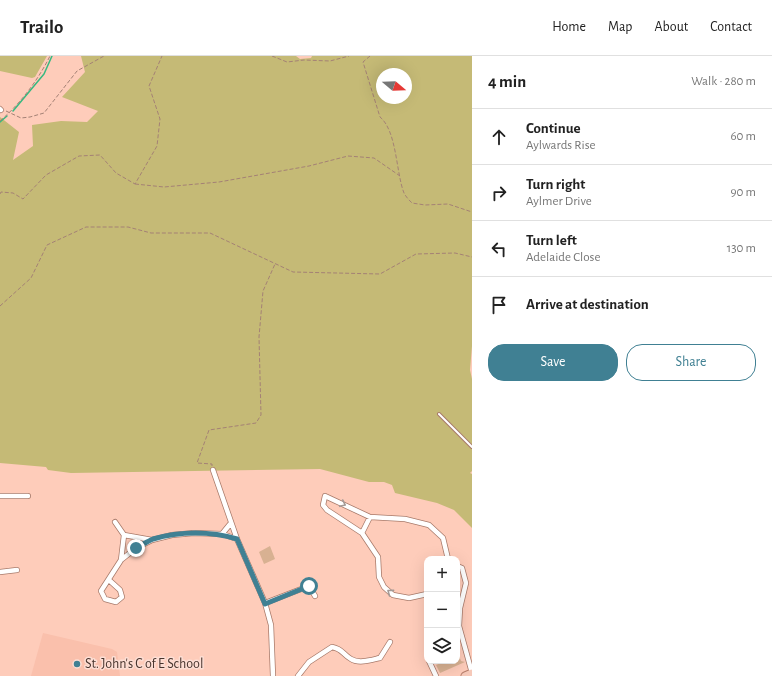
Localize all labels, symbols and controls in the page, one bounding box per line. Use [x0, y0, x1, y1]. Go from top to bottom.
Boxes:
text: Trailo [20, 18, 63, 37]
text: Home [552, 20, 586, 34]
text: Map [608, 20, 632, 34]
text: About [654, 20, 688, 34]
text: Contact [710, 20, 752, 34]
north arrow [376, 68, 412, 104]
text: 4 min [488, 73, 526, 90]
text: Walk · 280 m [691, 75, 756, 88]
text: Continue [526, 121, 581, 136]
icon: ahead [488, 126, 510, 148]
text: 60 m [730, 130, 756, 143]
text: Aylwards Rise [526, 139, 596, 152]
text: Turn right [526, 177, 585, 192]
icon: right [488, 182, 510, 204]
text: 90 m [730, 186, 756, 199]
text: Aylmer Drive [526, 195, 592, 208]
text: Turn left [526, 233, 577, 248]
icon: left [488, 238, 510, 260]
text: 130 m [727, 242, 756, 255]
text: Adelaide Close [526, 251, 600, 264]
icon: arrive [488, 294, 510, 316]
text: Arrive at destination [526, 297, 649, 312]
button: Save [488, 344, 618, 381]
button: Share [626, 344, 756, 381]
one-way arrow [338, 499, 346, 507]
route end [127, 539, 145, 557]
map controls [424, 556, 460, 664]
button: + [424, 556, 460, 592]
route start [300, 577, 318, 595]
one-way arrow [388, 590, 395, 597]
button: − [424, 592, 460, 628]
button: layers [424, 628, 460, 664]
place label: St. John's C of E School [85, 657, 203, 671]
marker: St. John's C of E School [72, 659, 82, 669]

